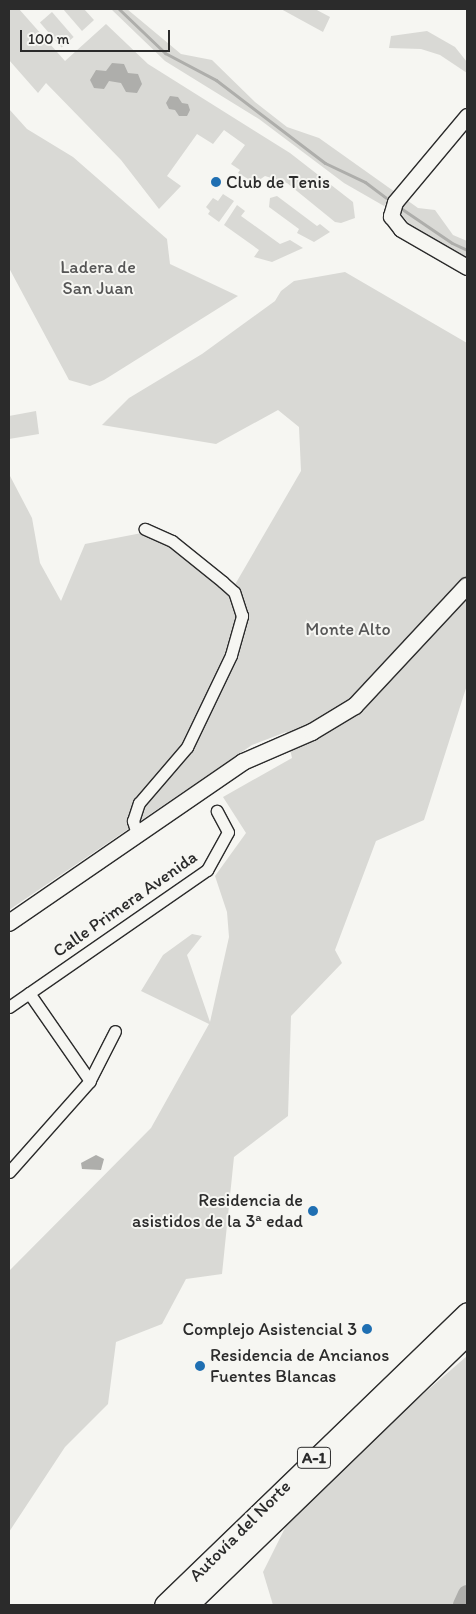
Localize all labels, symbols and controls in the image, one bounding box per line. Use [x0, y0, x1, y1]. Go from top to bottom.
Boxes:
scale bar [22, 20, 172, 52]
text: 100 m [28, 30, 69, 48]
place label: Club de Tenis [226, 171, 328, 193]
marker: Club de Tenis [210, 176, 222, 188]
park label: Ladera de San Juan [60, 257, 136, 300]
park label: Monte Alto [305, 618, 391, 640]
street label: Calle Primera Avenida [49, 846, 201, 962]
place label: Residencia de asistidos de la 3ª edad [132, 1190, 303, 1232]
marker: Residencia de asistidos de la 3ª edad [307, 1205, 319, 1217]
place label: Complejo Asistencial 3 [182, 1318, 357, 1340]
marker: Complejo Asistencial 3 [361, 1323, 373, 1335]
place label: Residencia de Ancianos Fuentes Blancas [210, 1345, 390, 1388]
marker: Residencia de Ancianos Fuentes Blancas [194, 1360, 206, 1372]
road number: A-1 [296, 1445, 332, 1472]
street label: Autovía del Norte [185, 1476, 295, 1586]

